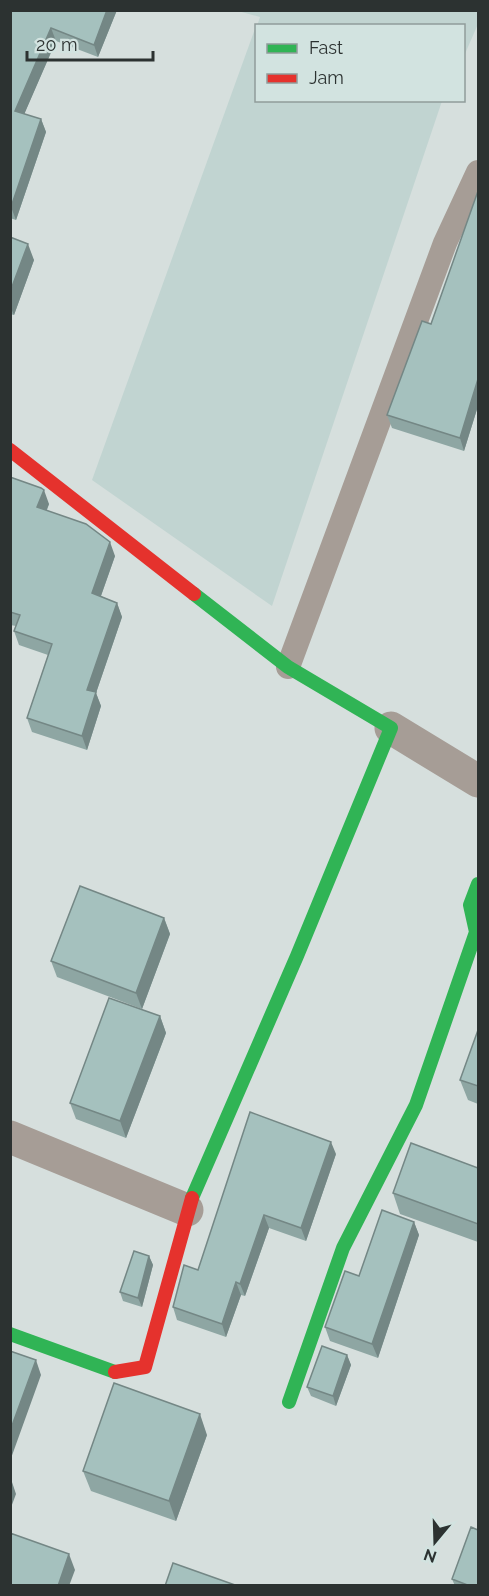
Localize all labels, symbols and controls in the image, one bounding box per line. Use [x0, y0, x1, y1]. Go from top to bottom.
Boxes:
scale bar [27, 24, 153, 62]
legend [255, 24, 465, 102]
text: 20 m [36, 34, 78, 55]
text: Fast [309, 37, 343, 58]
text: Jam [309, 67, 344, 88]
north arrow [405, 1512, 465, 1572]
text: N [421, 1545, 439, 1567]

